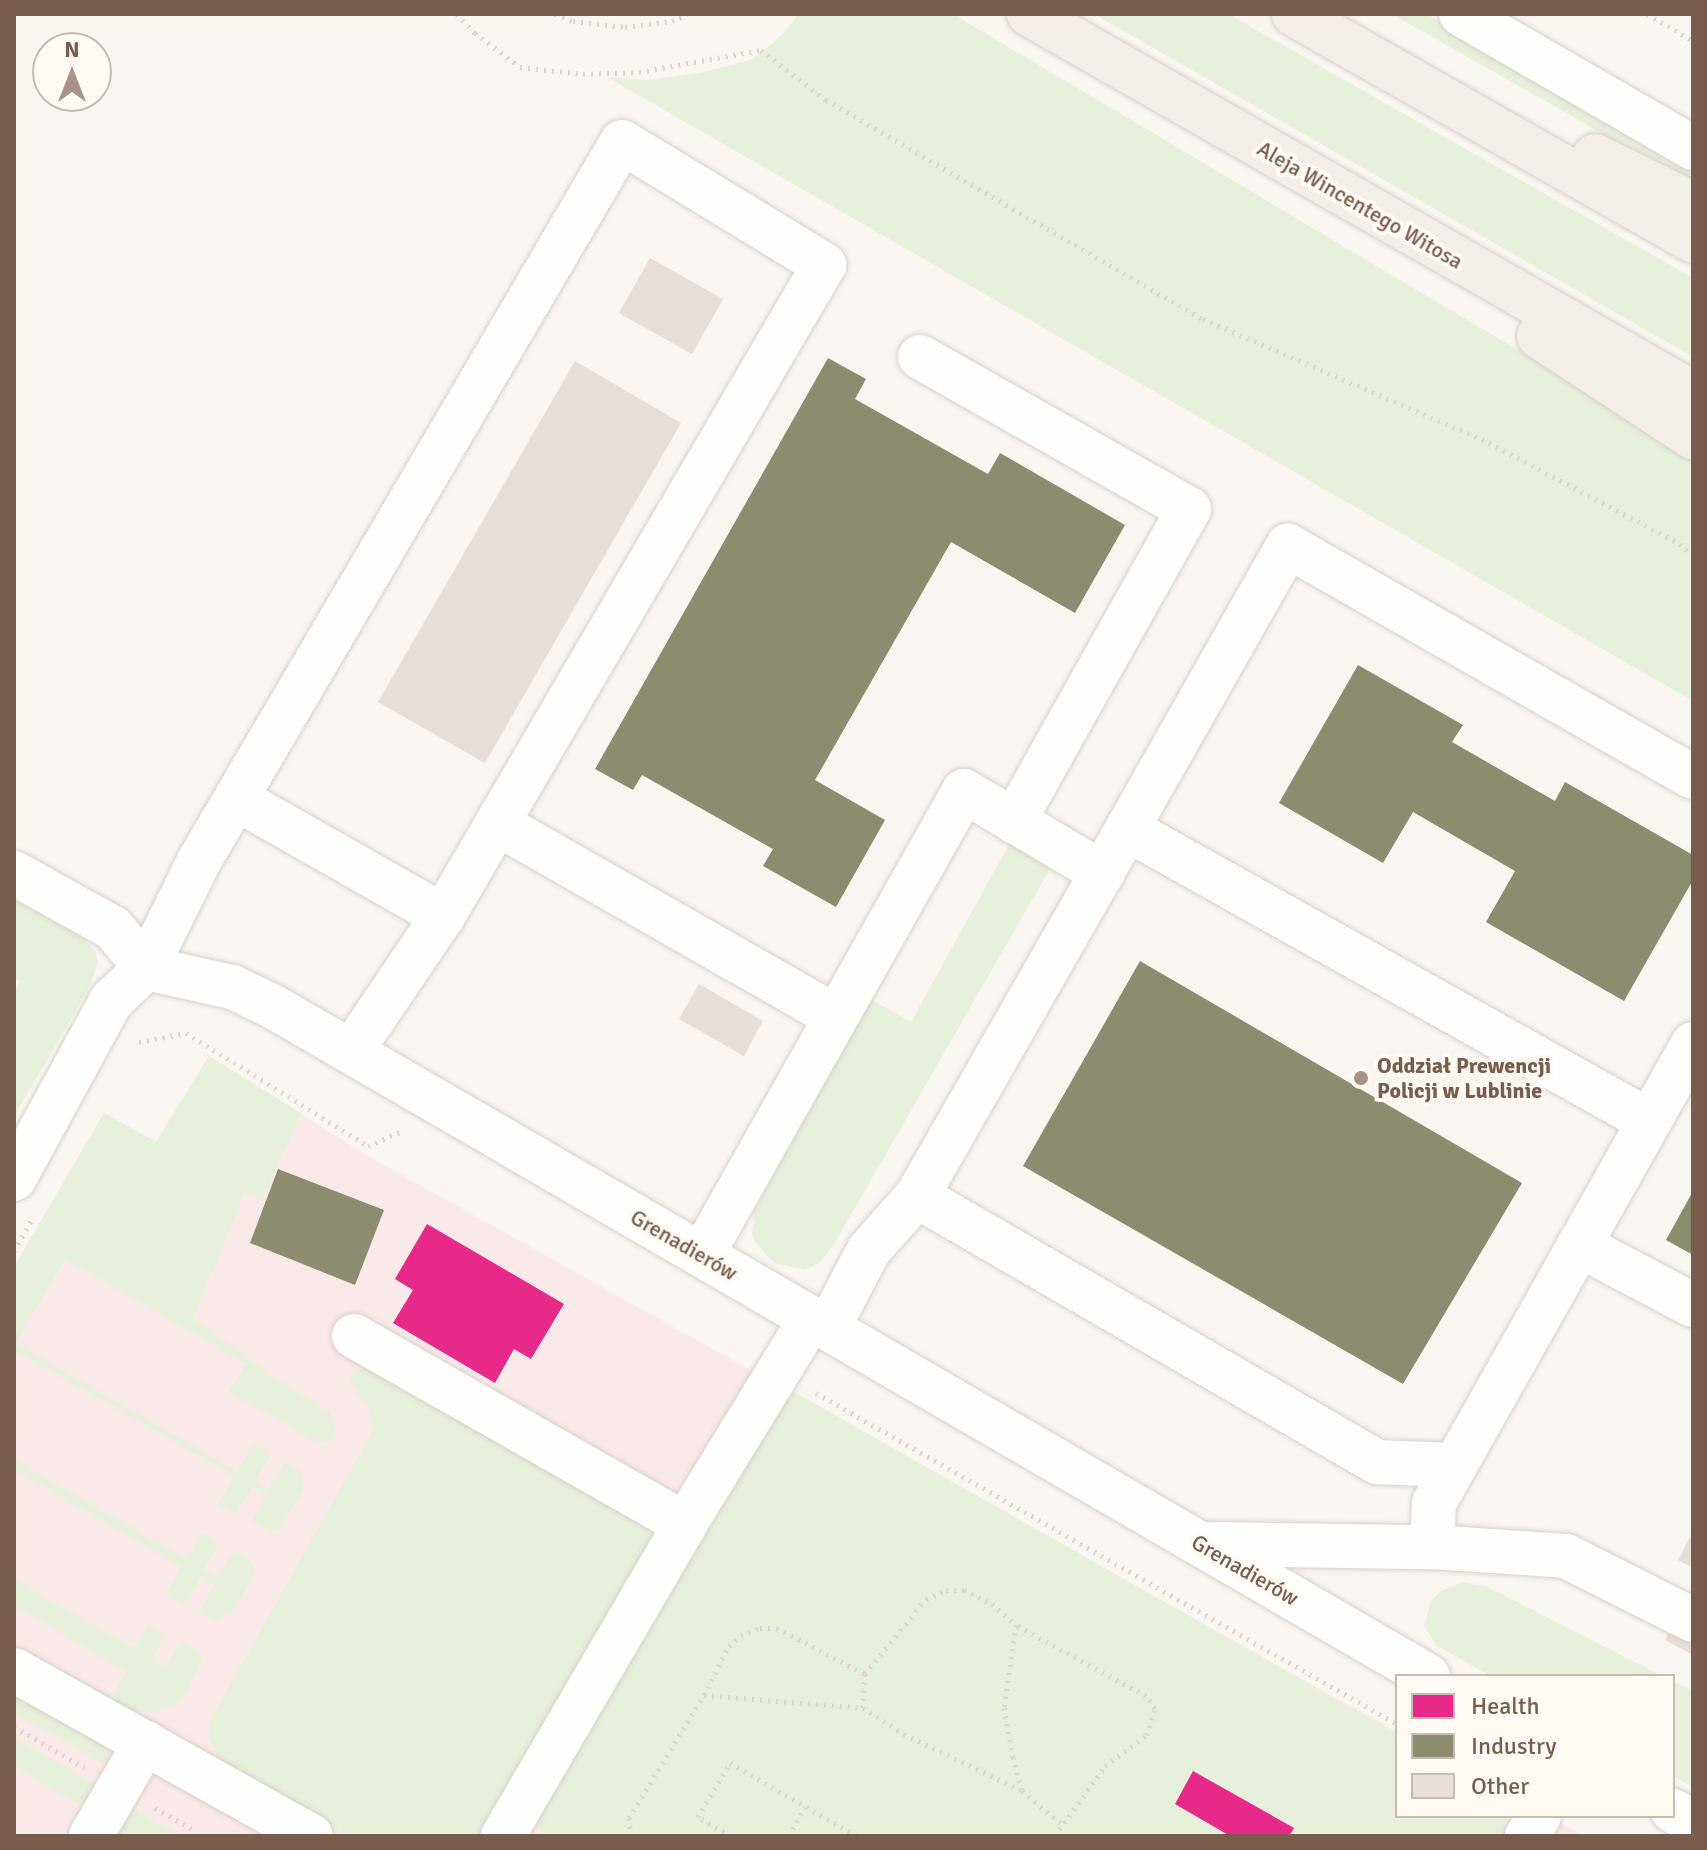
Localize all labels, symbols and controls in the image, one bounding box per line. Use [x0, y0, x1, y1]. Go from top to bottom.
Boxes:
north arrow [32, 32, 112, 112]
text: N [64, 36, 80, 63]
street label: Aleja Wincentego Witosa [1252, 135, 1468, 275]
place label: Oddział Prewencji Policji w Lublinie [1377, 1052, 1551, 1104]
marker: Oddział Prewencji Policji w Lublinie [1352, 1069, 1370, 1087]
street label: Grenadierów [626, 1204, 742, 1286]
street label: Grenadierów [1187, 1529, 1303, 1611]
legend [1395, 1674, 1675, 1818]
text: Health [1471, 1691, 1540, 1721]
text: Industry [1471, 1731, 1557, 1761]
text: Other [1471, 1771, 1529, 1801]

